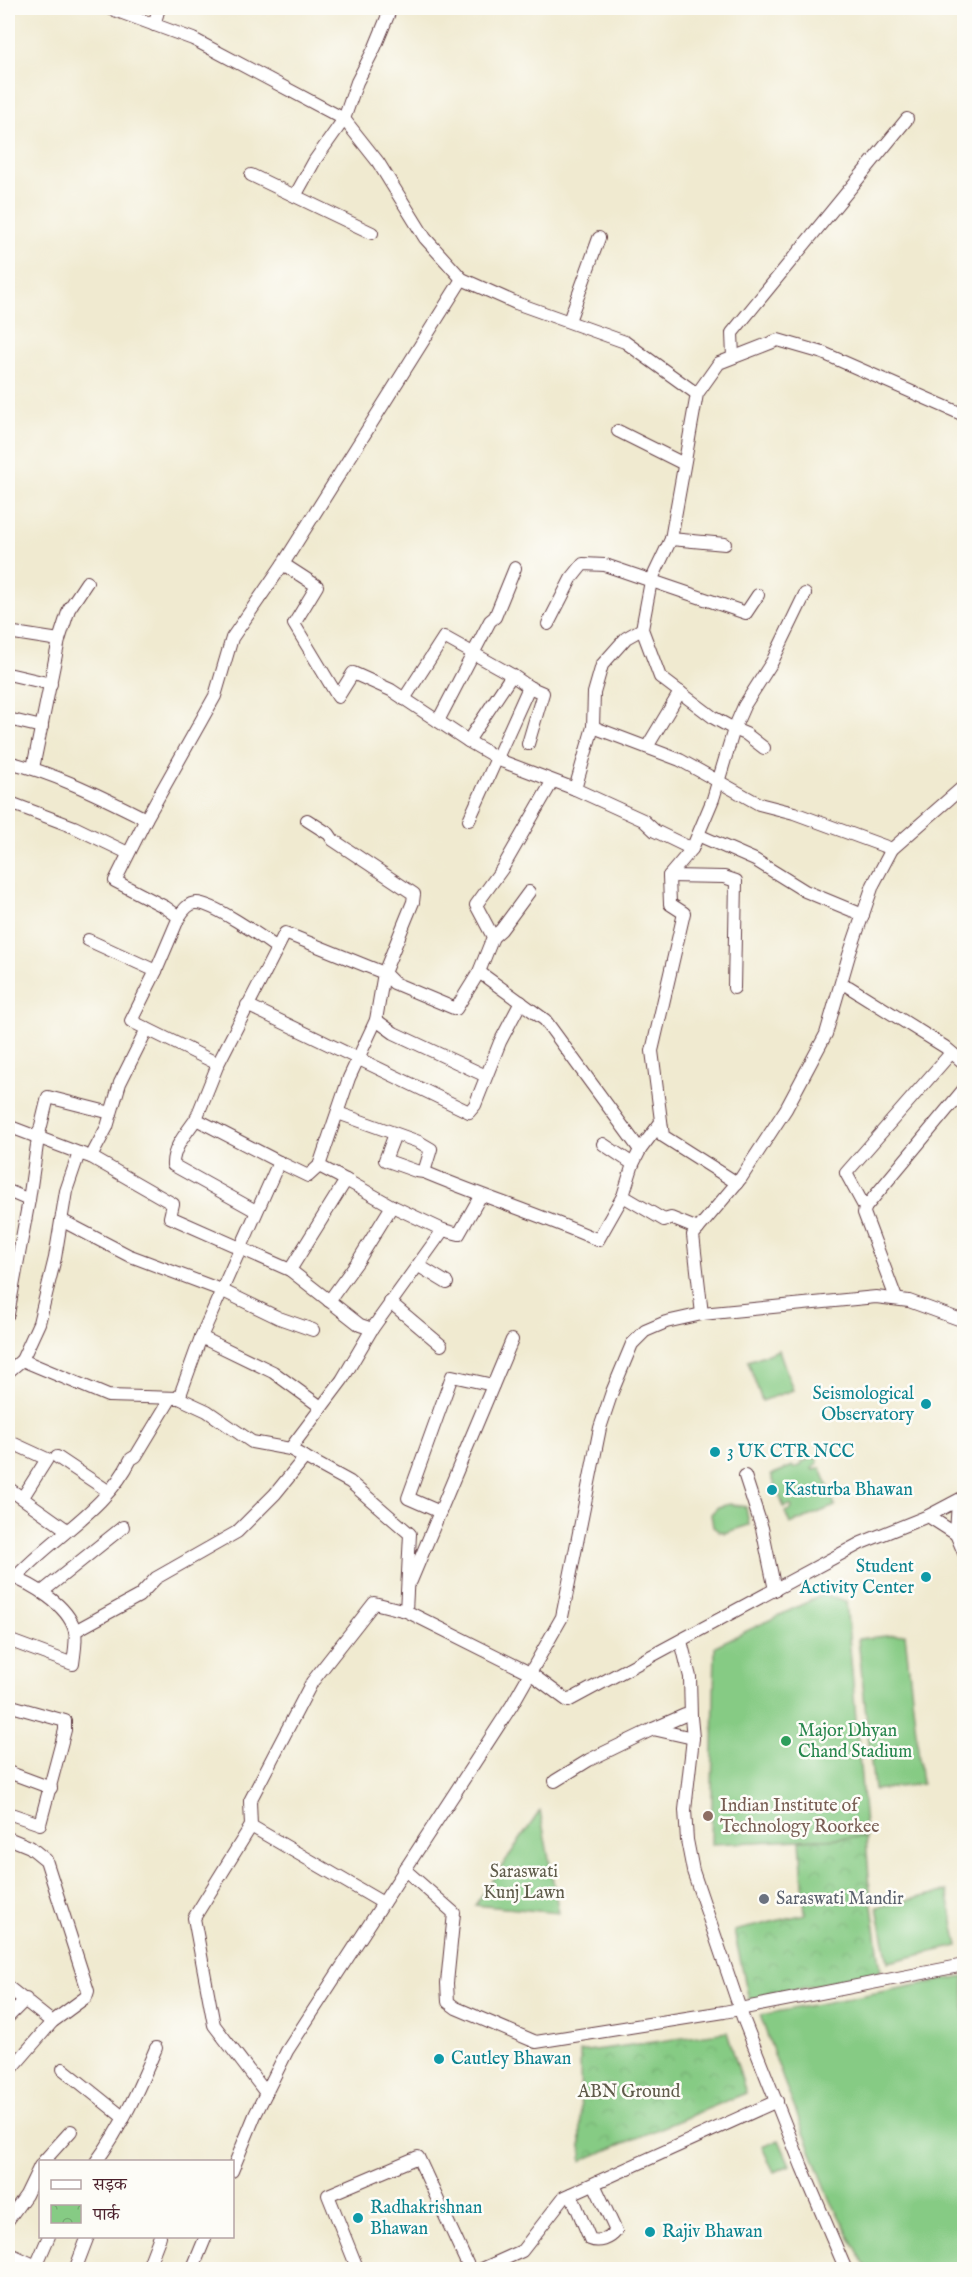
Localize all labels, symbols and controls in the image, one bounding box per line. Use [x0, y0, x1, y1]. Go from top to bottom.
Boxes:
place label: Seismological Observatory [812, 1383, 914, 1427]
marker: Seismological Observatory [919, 1397, 933, 1411]
place label: 3 UK CTR NCC [727, 1441, 855, 1464]
marker: 3 UK CTR NCC [708, 1445, 722, 1459]
place label: Kasturba Bhawan [784, 1479, 913, 1502]
marker: Kasturba Bhawan [765, 1483, 779, 1497]
place label: Student Activity Center [799, 1556, 914, 1600]
marker: Student Activity Center [919, 1570, 933, 1584]
place label: Major Dhyan Chand Stadium [798, 1720, 912, 1764]
marker: Major Dhyan Chand Stadium [779, 1734, 793, 1748]
place label: Indian Institute of Technology Roorkee [720, 1795, 880, 1839]
marker: Indian Institute of Technology Roorkee [701, 1809, 715, 1823]
park label: Saraswati Kunj Lawn [483, 1861, 565, 1905]
place label: Saraswati Mandir [776, 1888, 904, 1911]
marker: Saraswati Mandir [757, 1892, 771, 1906]
place label: Cautley Bhawan [451, 2048, 572, 2071]
marker: Cautley Bhawan [432, 2052, 446, 2066]
park label: ABN Ground [577, 2081, 681, 2104]
legend [39, 2160, 234, 2238]
text: सड़क [92, 2174, 128, 2197]
place label: Radhakrishnan Bhawan [370, 2197, 483, 2241]
text: पार्क [92, 2204, 121, 2227]
marker: Radhakrishnan Bhawan [351, 2211, 365, 2225]
place label: Rajiv Bhawan [662, 2221, 763, 2244]
marker: Rajiv Bhawan [643, 2225, 657, 2239]

